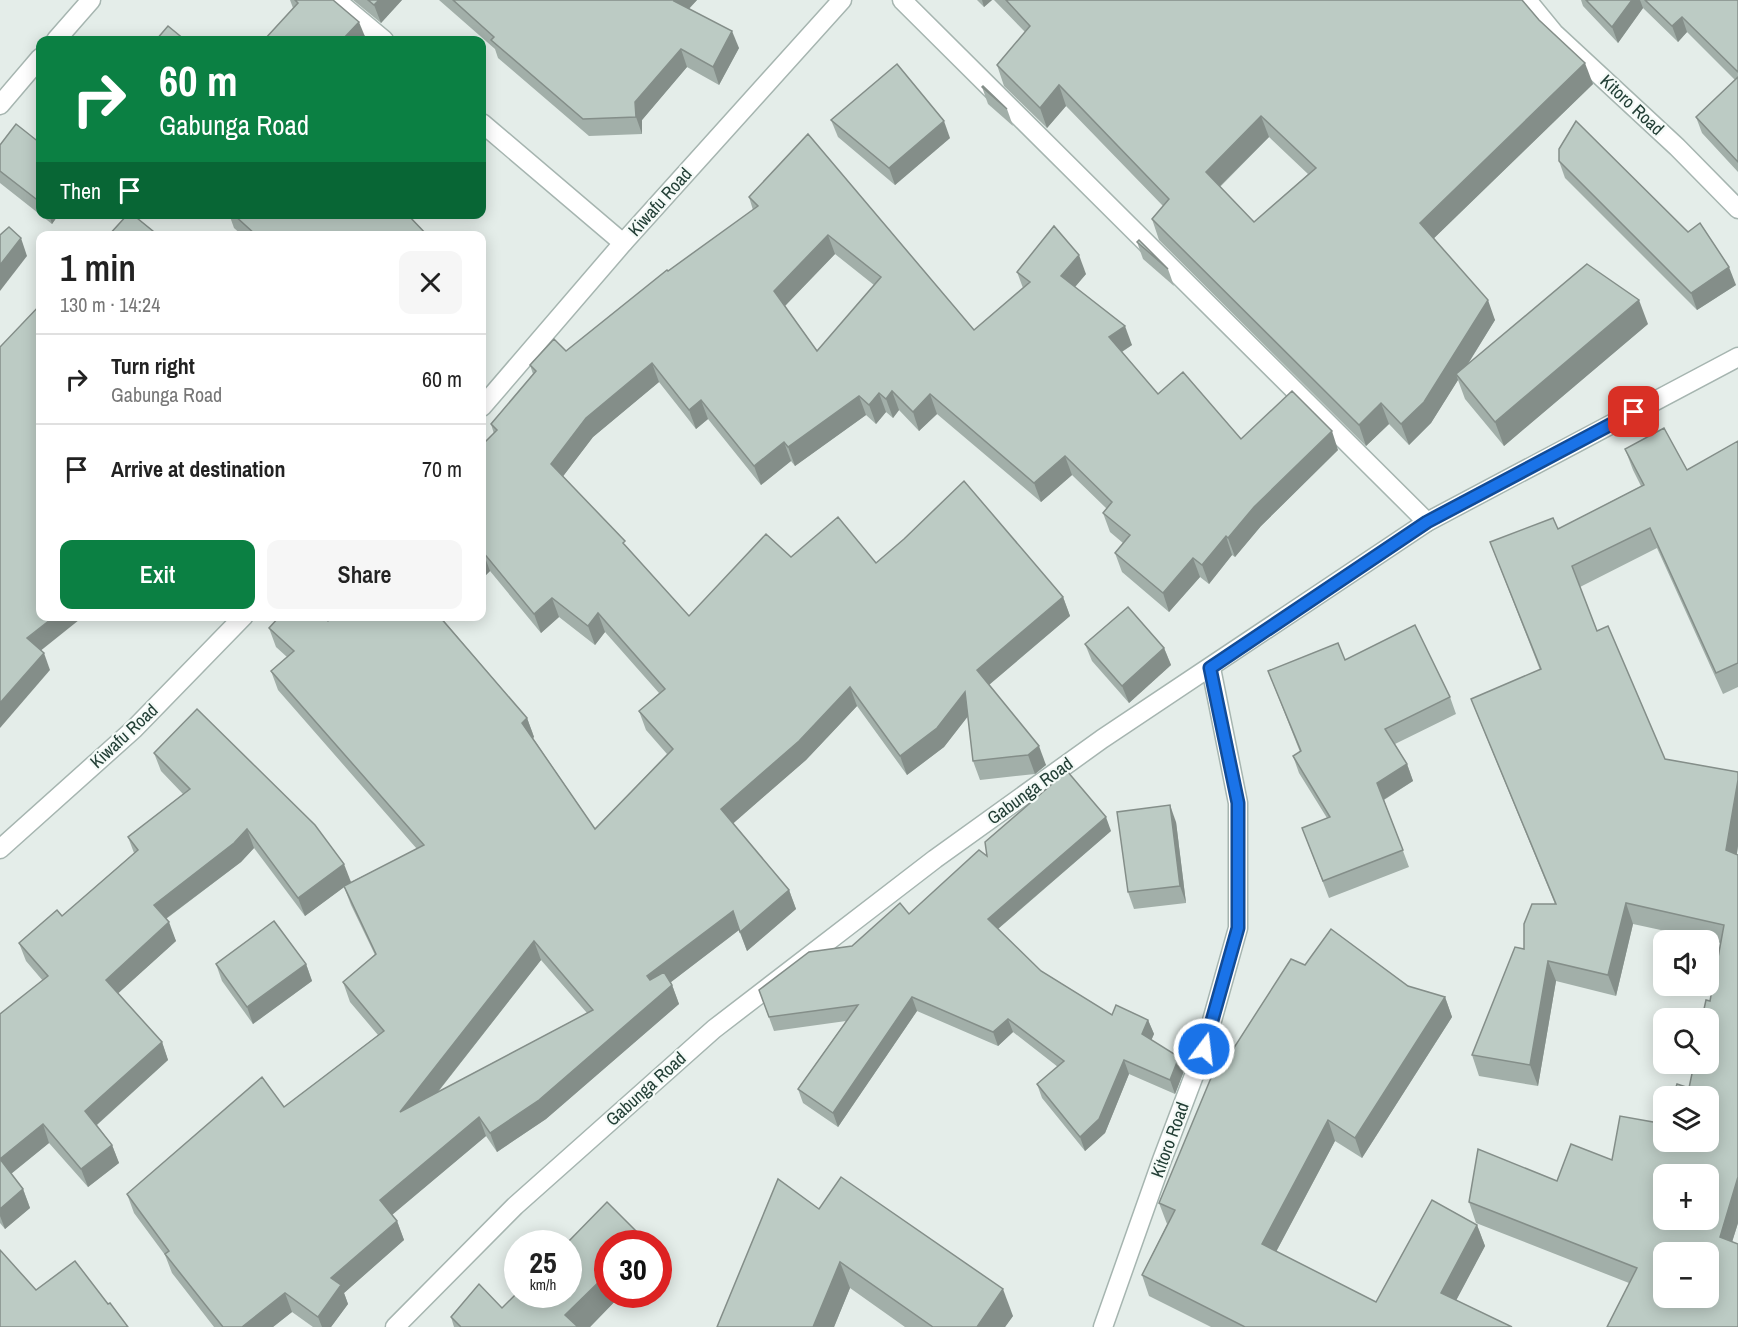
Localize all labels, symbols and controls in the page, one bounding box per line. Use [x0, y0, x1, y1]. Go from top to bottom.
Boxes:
text: 60 m [159, 53, 238, 109]
icon: right [60, 60, 138, 138]
street label: Kitoro Road [1595, 69, 1670, 141]
text: Gabunga Road [159, 107, 309, 143]
street label: Kiwafu Road [622, 162, 697, 241]
icon: arrive [113, 174, 146, 207]
text: Then [60, 176, 101, 206]
text: 1 min [60, 244, 136, 292]
button: close [399, 251, 462, 314]
text: 130 m · 14:24 [60, 291, 160, 318]
text: Turn right [111, 351, 195, 381]
icon: right [60, 363, 93, 396]
text: 60 m [422, 364, 462, 394]
text: Gabunga Road [111, 381, 222, 408]
pin [1608, 386, 1659, 437]
icon: arrive [1617, 395, 1650, 428]
icon: arrive [60, 453, 93, 486]
text: Arrive at destination [111, 454, 285, 484]
text: 70 m [422, 454, 462, 484]
button: Exit [60, 540, 255, 609]
button: Share [267, 540, 462, 609]
street label: Kiwafu Road [84, 698, 163, 774]
street label: Gabunga Road [982, 751, 1078, 830]
map controls [1653, 930, 1719, 1308]
button: sound [1653, 930, 1719, 996]
button: search [1653, 1008, 1719, 1074]
position arrow [1172, 1017, 1236, 1081]
street label: Gabunga Road [600, 1046, 691, 1131]
button: layers [1653, 1086, 1719, 1152]
street label: Kitoro Road [1144, 1099, 1195, 1181]
button: + [1653, 1164, 1719, 1230]
speed limit sign: 30 [594, 1230, 672, 1308]
text: 25 [529, 1242, 557, 1282]
button: − [1653, 1242, 1719, 1308]
text: km/h [530, 1274, 556, 1295]

